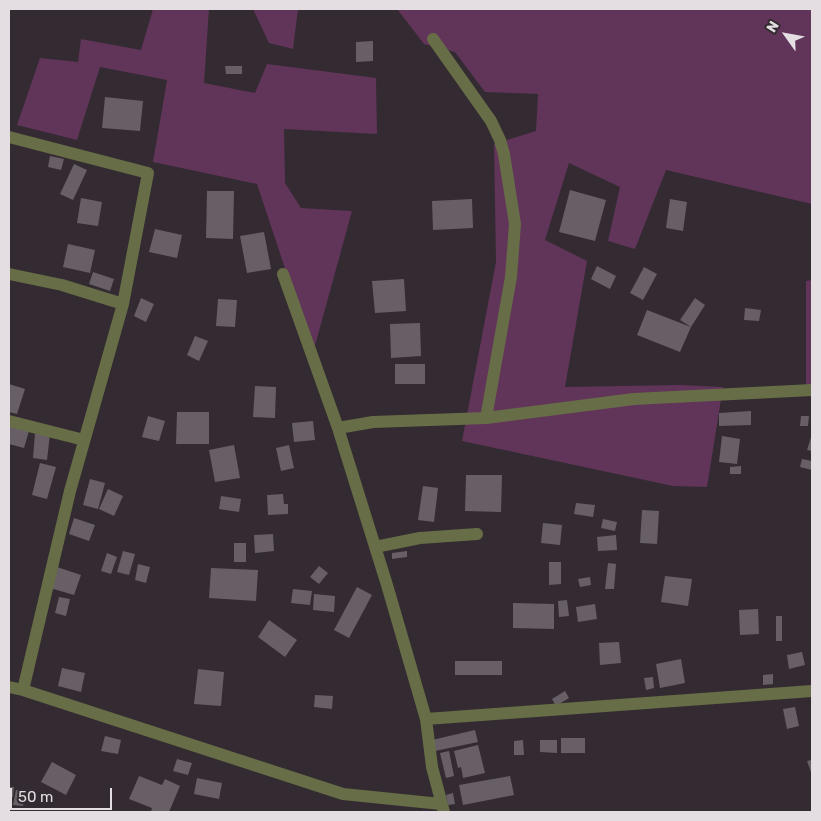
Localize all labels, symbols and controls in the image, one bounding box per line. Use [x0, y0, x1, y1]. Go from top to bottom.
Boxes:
north arrow [761, 10, 811, 60]
text: N [763, 18, 783, 36]
scale bar [12, 778, 115, 810]
text: 50 m [18, 788, 53, 806]

